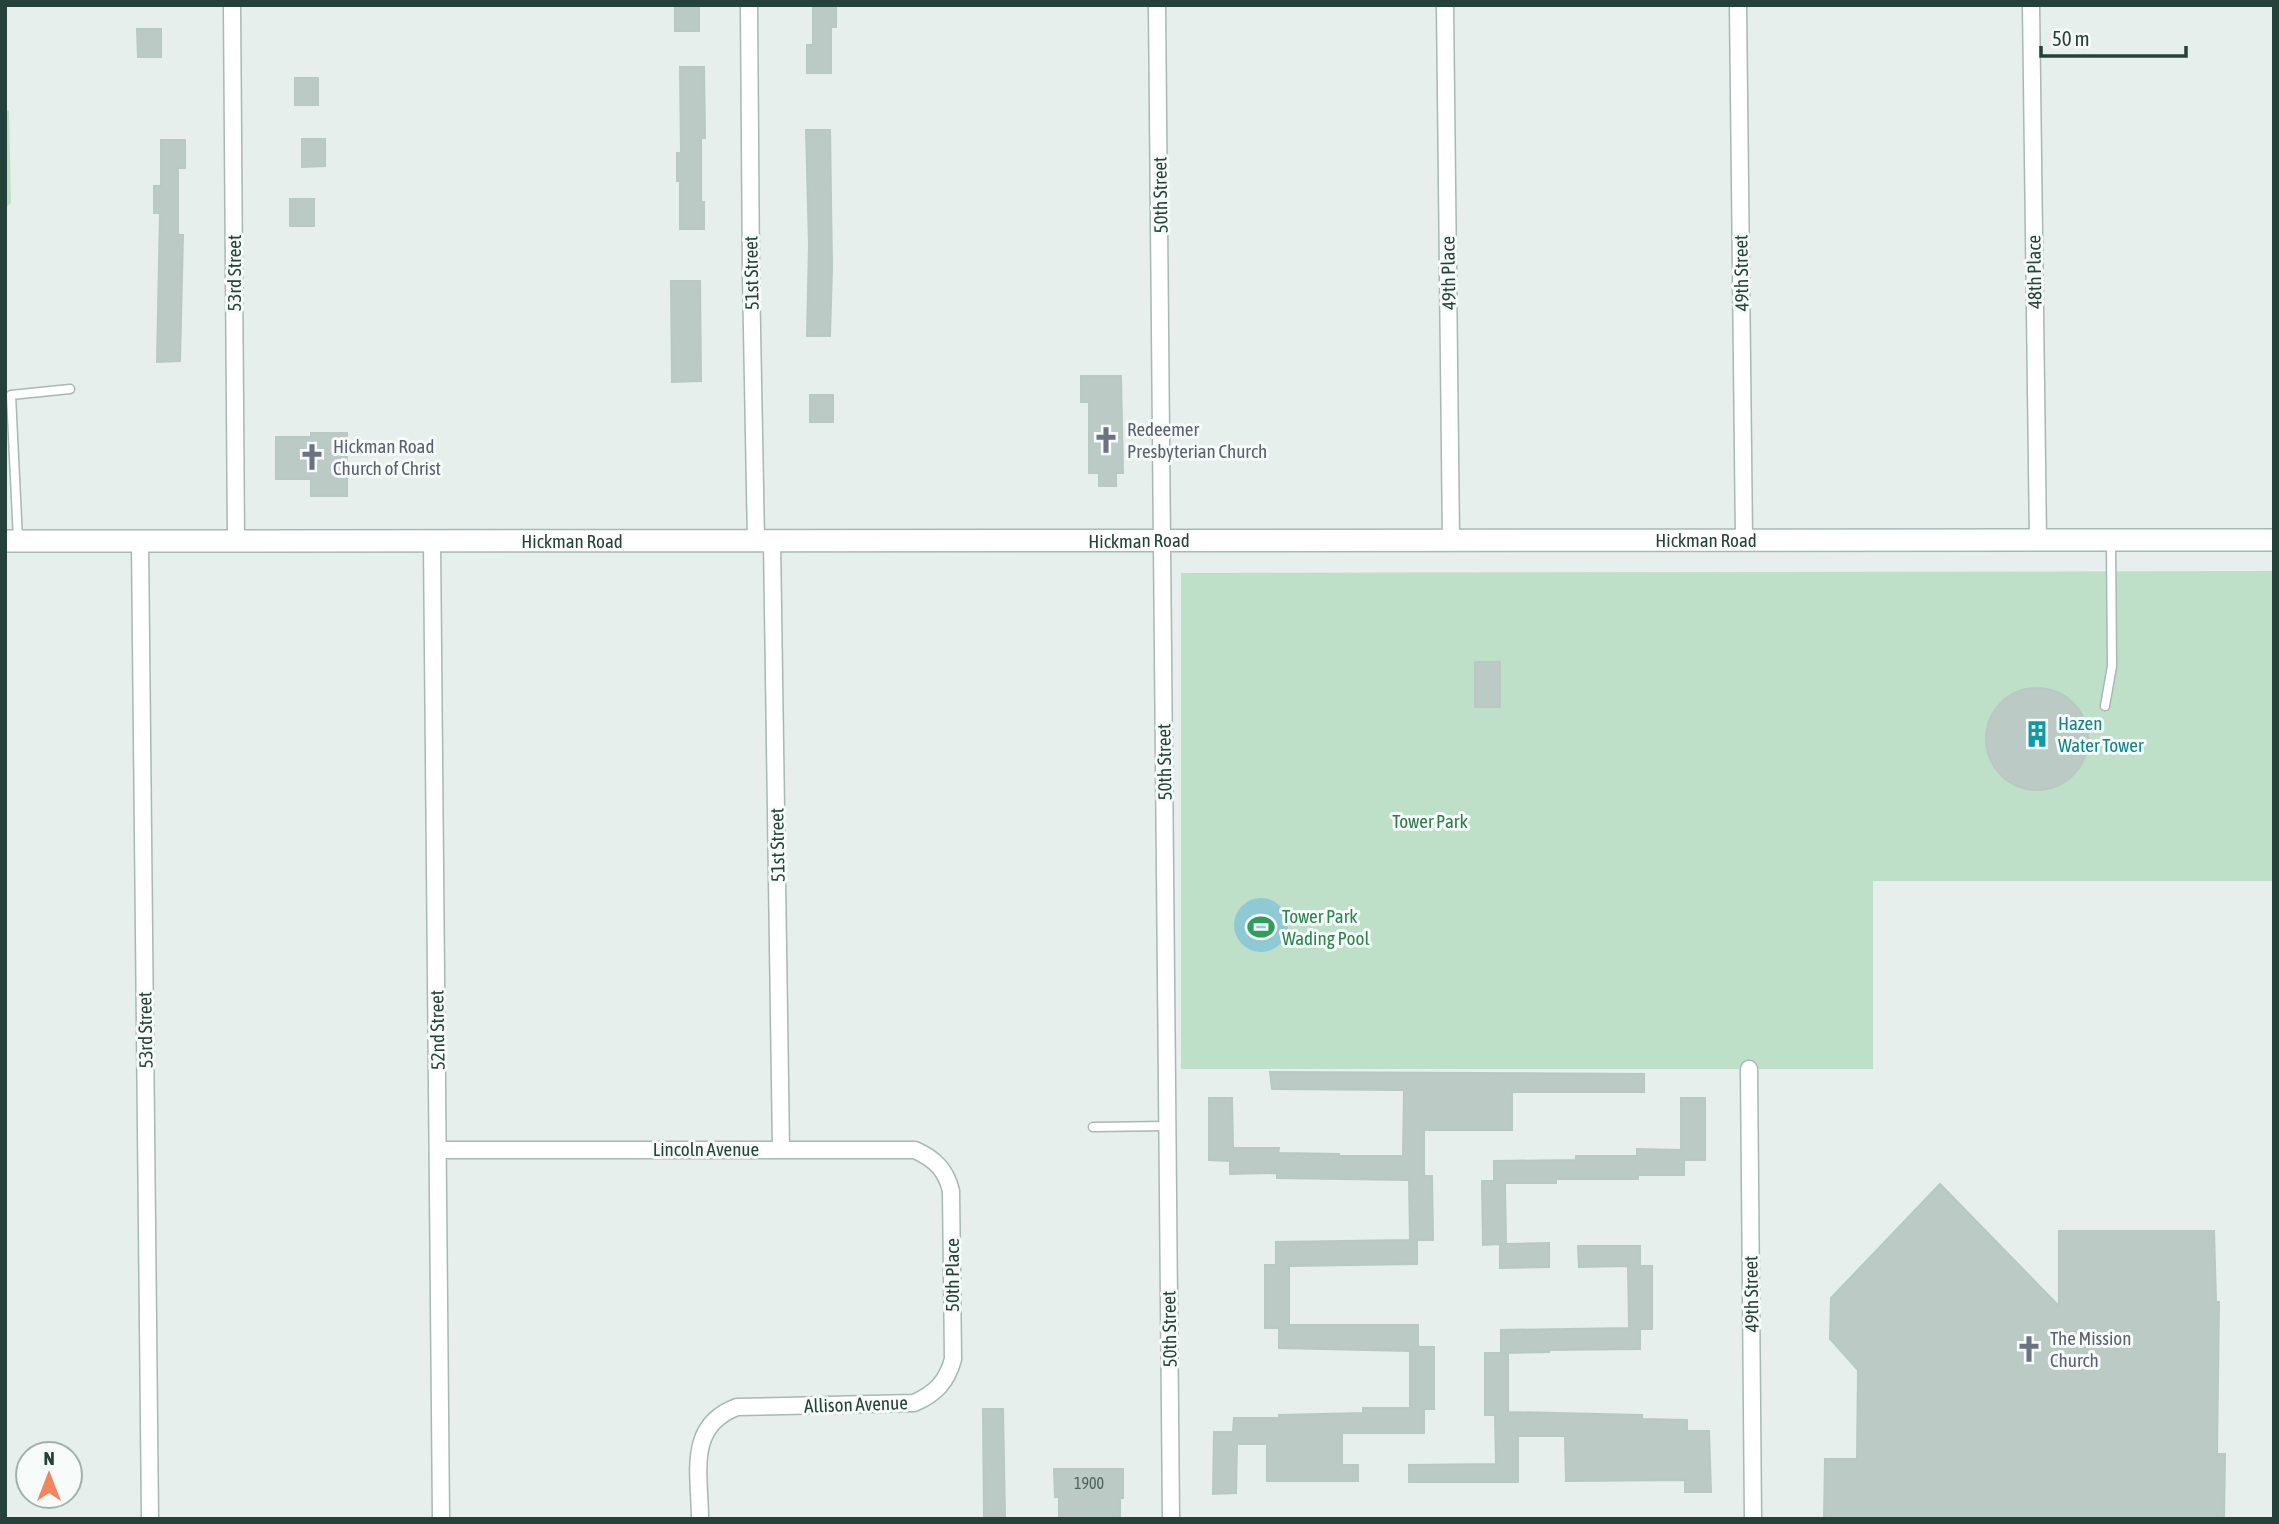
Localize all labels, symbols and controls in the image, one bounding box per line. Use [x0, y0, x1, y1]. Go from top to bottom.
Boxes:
scale bar [2041, 14, 2186, 58]
text: 50 m [2052, 26, 2090, 50]
street label: 50th Street [1148, 156, 1172, 234]
street label: 49th Street [1729, 234, 1753, 312]
street label: 53rd Street [223, 235, 245, 311]
street label: 48th Place [2022, 235, 2046, 309]
street label: 51st Street [739, 236, 763, 310]
street label: 49th Place [1436, 236, 1460, 310]
place label: Redeemer Presbyterian Church [1127, 418, 1267, 462]
church icon: Redeemer Presbyterian Church [1091, 425, 1121, 455]
place label: Hickman Road Church of Christ [333, 435, 441, 479]
church icon: Hickman Road Church of Christ [297, 442, 327, 472]
street label: Hickman Road [1088, 529, 1190, 552]
street label: Hickman Road [1655, 529, 1757, 551]
street label: Hickman Road [521, 530, 623, 552]
place label: Hazen Water Tower [2058, 712, 2144, 756]
building icon: Hazen Water Tower [2022, 719, 2052, 749]
street label: 50th Street [1152, 723, 1176, 801]
street label: 51st Street [765, 808, 789, 882]
park label: Tower Park [1392, 810, 1468, 832]
place label: Tower Park Wading Pool [1282, 905, 1369, 949]
sports icon: Tower Park Wading Pool [1246, 912, 1276, 942]
street label: 52nd Street [425, 990, 449, 1070]
street label: 53rd Street [133, 991, 157, 1069]
street label: Lincoln Avenue [653, 1138, 759, 1160]
street label: 50th Place [941, 1238, 963, 1312]
street label: 49th Street [1739, 1255, 1763, 1333]
street label: 50th Street [1157, 1290, 1181, 1368]
place label: The Mission Church [2050, 1327, 2131, 1371]
church icon: The Mission Church [2014, 1334, 2044, 1364]
street label: Allison Avenue [804, 1391, 908, 1417]
north arrow [14, 1440, 84, 1510]
text: N [43, 1447, 55, 1469]
house number: 1900 [1074, 1474, 1104, 1492]

